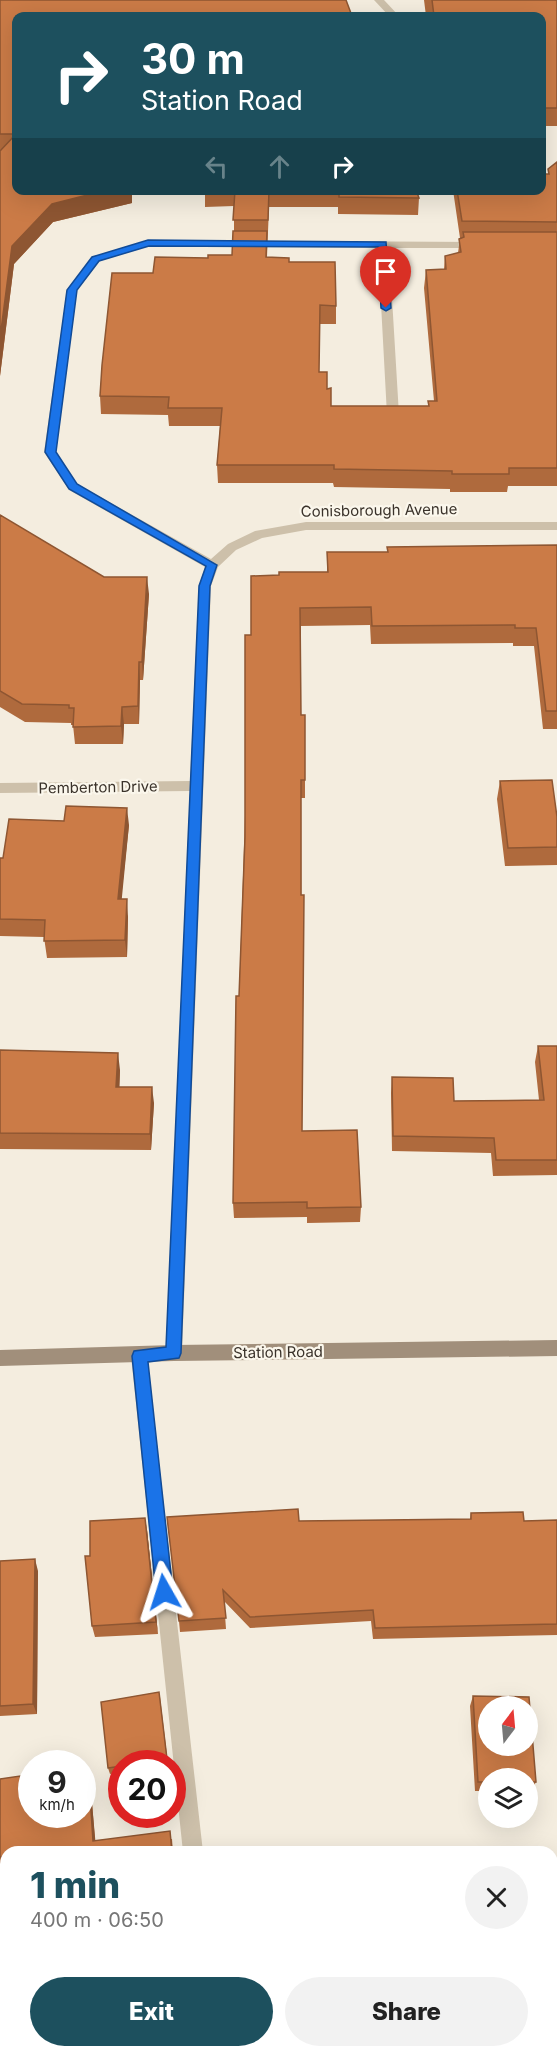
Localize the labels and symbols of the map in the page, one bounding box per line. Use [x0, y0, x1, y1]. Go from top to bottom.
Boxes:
pin [360, 246, 411, 308]
street label: Conisborough Avenue [300, 499, 458, 521]
street label: Pemberton Drive [38, 776, 158, 798]
street label: Station Road [233, 1342, 323, 1362]
position arrow [132, 1560, 196, 1624]
north arrow [478, 1696, 538, 1756]
speed limit sign: 20 [108, 1750, 186, 1828]

